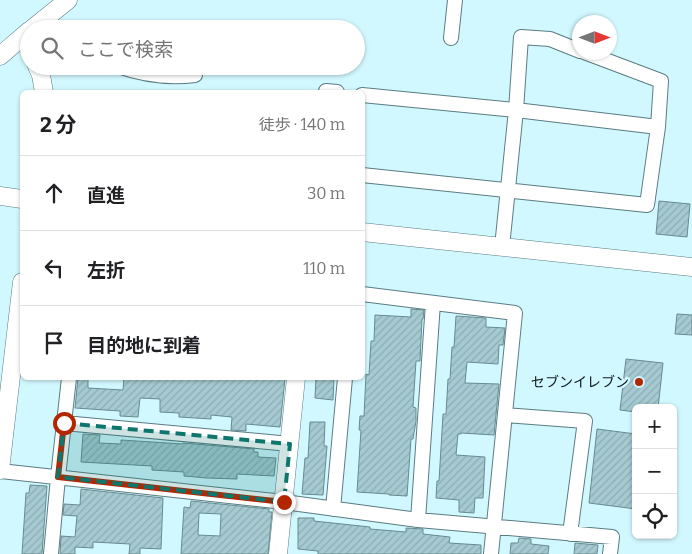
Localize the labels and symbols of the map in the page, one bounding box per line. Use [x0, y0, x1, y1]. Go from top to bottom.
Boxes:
north arrow [572, 15, 617, 60]
place label: セブンイレブン [531, 374, 629, 391]
marker: セブンイレブン [633, 376, 645, 388]
route start [53, 412, 76, 435]
route end [273, 491, 296, 514]

